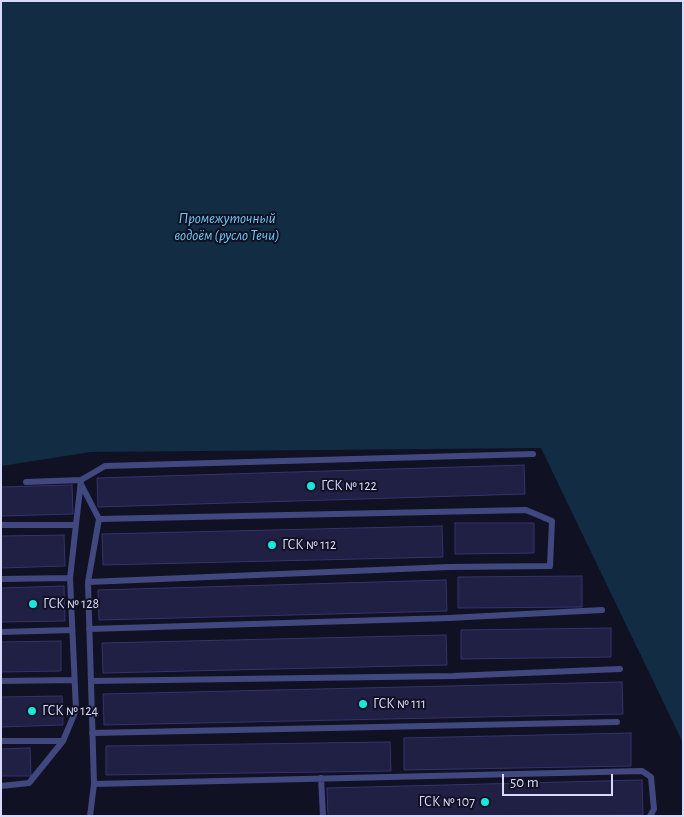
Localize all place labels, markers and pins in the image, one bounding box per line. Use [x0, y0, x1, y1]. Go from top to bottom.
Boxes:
place label: ГСК № 122 [321, 478, 377, 494]
marker: ГСК № 122 [305, 480, 317, 492]
place label: ГСК № 112 [282, 537, 336, 553]
marker: ГСК № 112 [266, 539, 278, 551]
place label: ГСК № 128 [43, 596, 99, 612]
marker: ГСК № 128 [27, 598, 39, 610]
place label: ГСК № 111 [373, 696, 426, 712]
marker: ГСК № 111 [357, 698, 369, 710]
place label: ГСК № 124 [42, 703, 98, 719]
marker: ГСК № 124 [26, 705, 38, 717]
place label: ГСК № 107 [419, 794, 475, 810]
marker: ГСК № 107 [479, 796, 491, 808]

